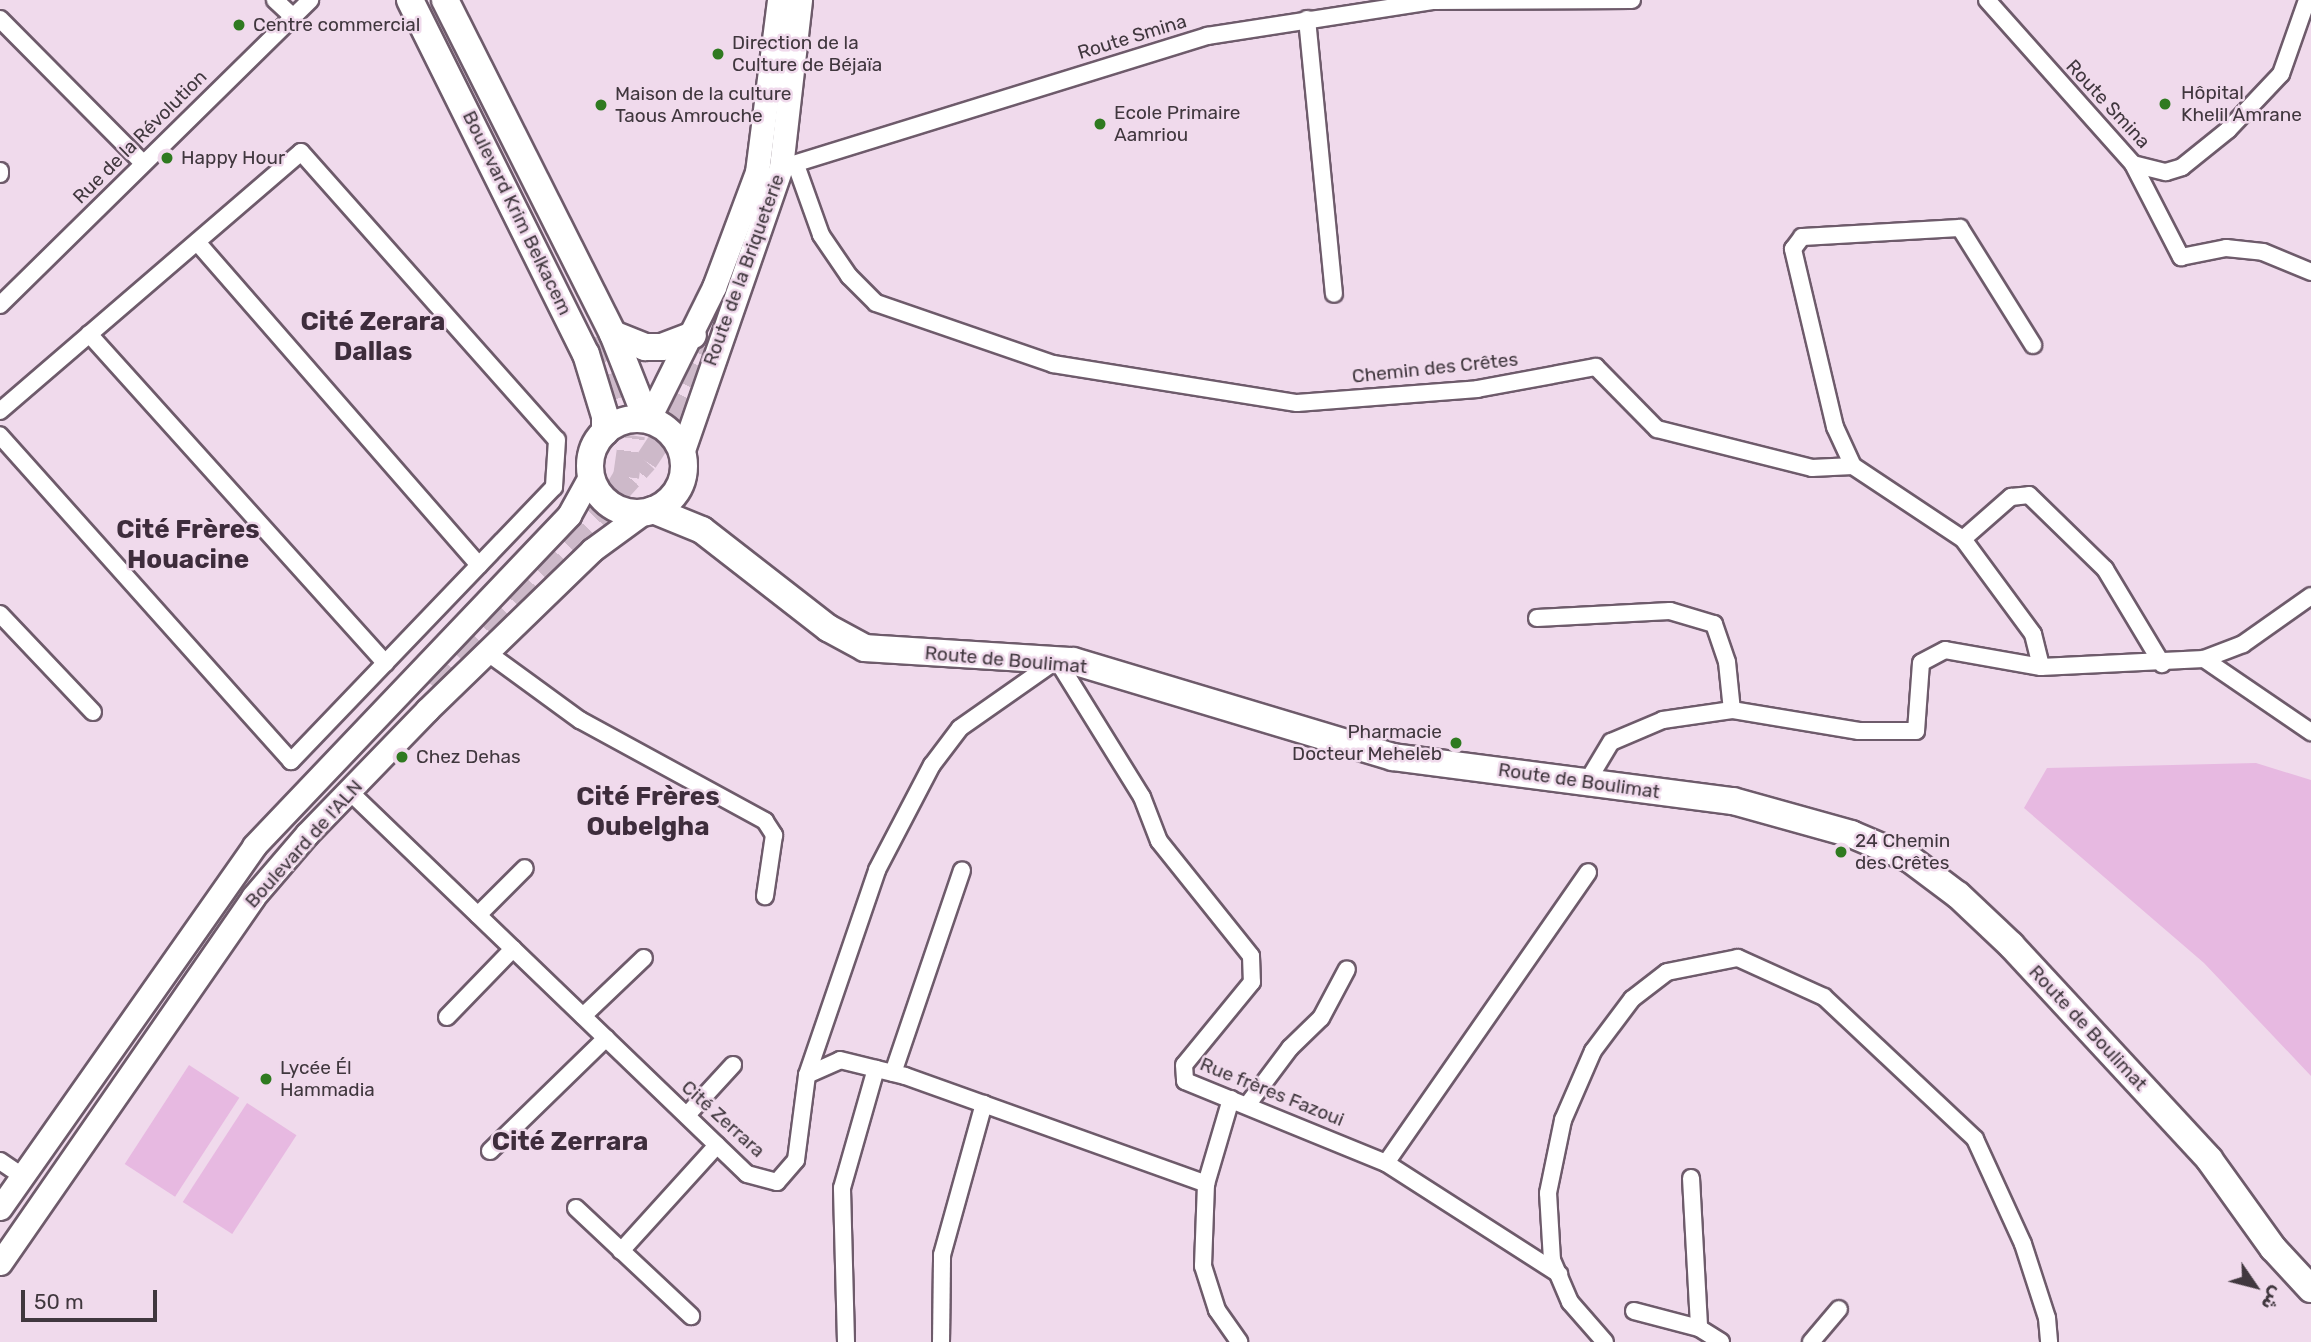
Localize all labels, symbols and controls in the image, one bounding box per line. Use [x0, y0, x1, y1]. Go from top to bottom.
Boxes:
street label: Route Smina [1075, 10, 1189, 64]
place label: Centre commercial [253, 14, 420, 36]
marker: Centre commercial [231, 17, 247, 33]
place label: Direction de la Culture de Béjaïa [732, 32, 882, 76]
marker: Direction de la Culture de Béjaïa [710, 46, 726, 62]
street label: Route Smina [2061, 55, 2155, 153]
street label: Rue de la Révolution [68, 65, 212, 209]
place label: Hôpital Khelil Amrane [2181, 82, 2302, 126]
place label: Maison de la culture Taous Amrouche [615, 83, 791, 127]
marker: Hôpital Khelil Amrane [2155, 94, 2175, 114]
marker: Maison de la culture Taous Amrouche [593, 97, 609, 113]
place label: Ecole Primaire Aamriou [1114, 102, 1240, 146]
street label: Boulevard Krim Belkacem [458, 107, 576, 319]
marker: Ecole Primaire Aamriou [1092, 116, 1108, 132]
place label: Happy Hour [181, 147, 286, 169]
marker: Happy Hour [159, 150, 175, 166]
street label: Route de la Briqueterie [699, 171, 789, 369]
district label: Cité Zerara Dallas [301, 306, 445, 368]
street label: Chemin des Crêtes [1351, 348, 1519, 388]
district label: Cité Frères Houacine [116, 514, 260, 576]
street label: Route de Boulimat [924, 642, 1088, 678]
place label: Pharmacie Docteur Meheleb [1292, 721, 1442, 765]
marker: Pharmacie Docteur Meheleb [1448, 735, 1464, 751]
place label: Chez Dehas [416, 746, 521, 768]
marker: Chez Dehas [394, 749, 410, 765]
street label: Route de Boulimat [1497, 758, 1661, 804]
street label: Boulevard de l'ALN [241, 775, 367, 913]
district label: Cité Frères Oubelgha [576, 781, 720, 842]
place label: 24 Chemin des Crêtes [1855, 830, 1950, 874]
marker: 24 Chemin des Crêtes [1833, 844, 1849, 860]
street label: Route de Boulimat [2024, 961, 2152, 1095]
street label: Rue frères Fazoui [1196, 1053, 1348, 1131]
place label: Lycée Él Hammadia [280, 1057, 375, 1101]
marker: Lycée Él Hammadia [258, 1071, 274, 1087]
street label: Cité Zerrara [677, 1076, 769, 1162]
district label: Cité Zerrara [492, 1126, 648, 1158]
north arrow [2220, 1251, 2290, 1321]
scale bar [24, 1276, 161, 1320]
text: ش [2256, 1282, 2289, 1315]
text: 50 m [34, 1289, 84, 1314]

